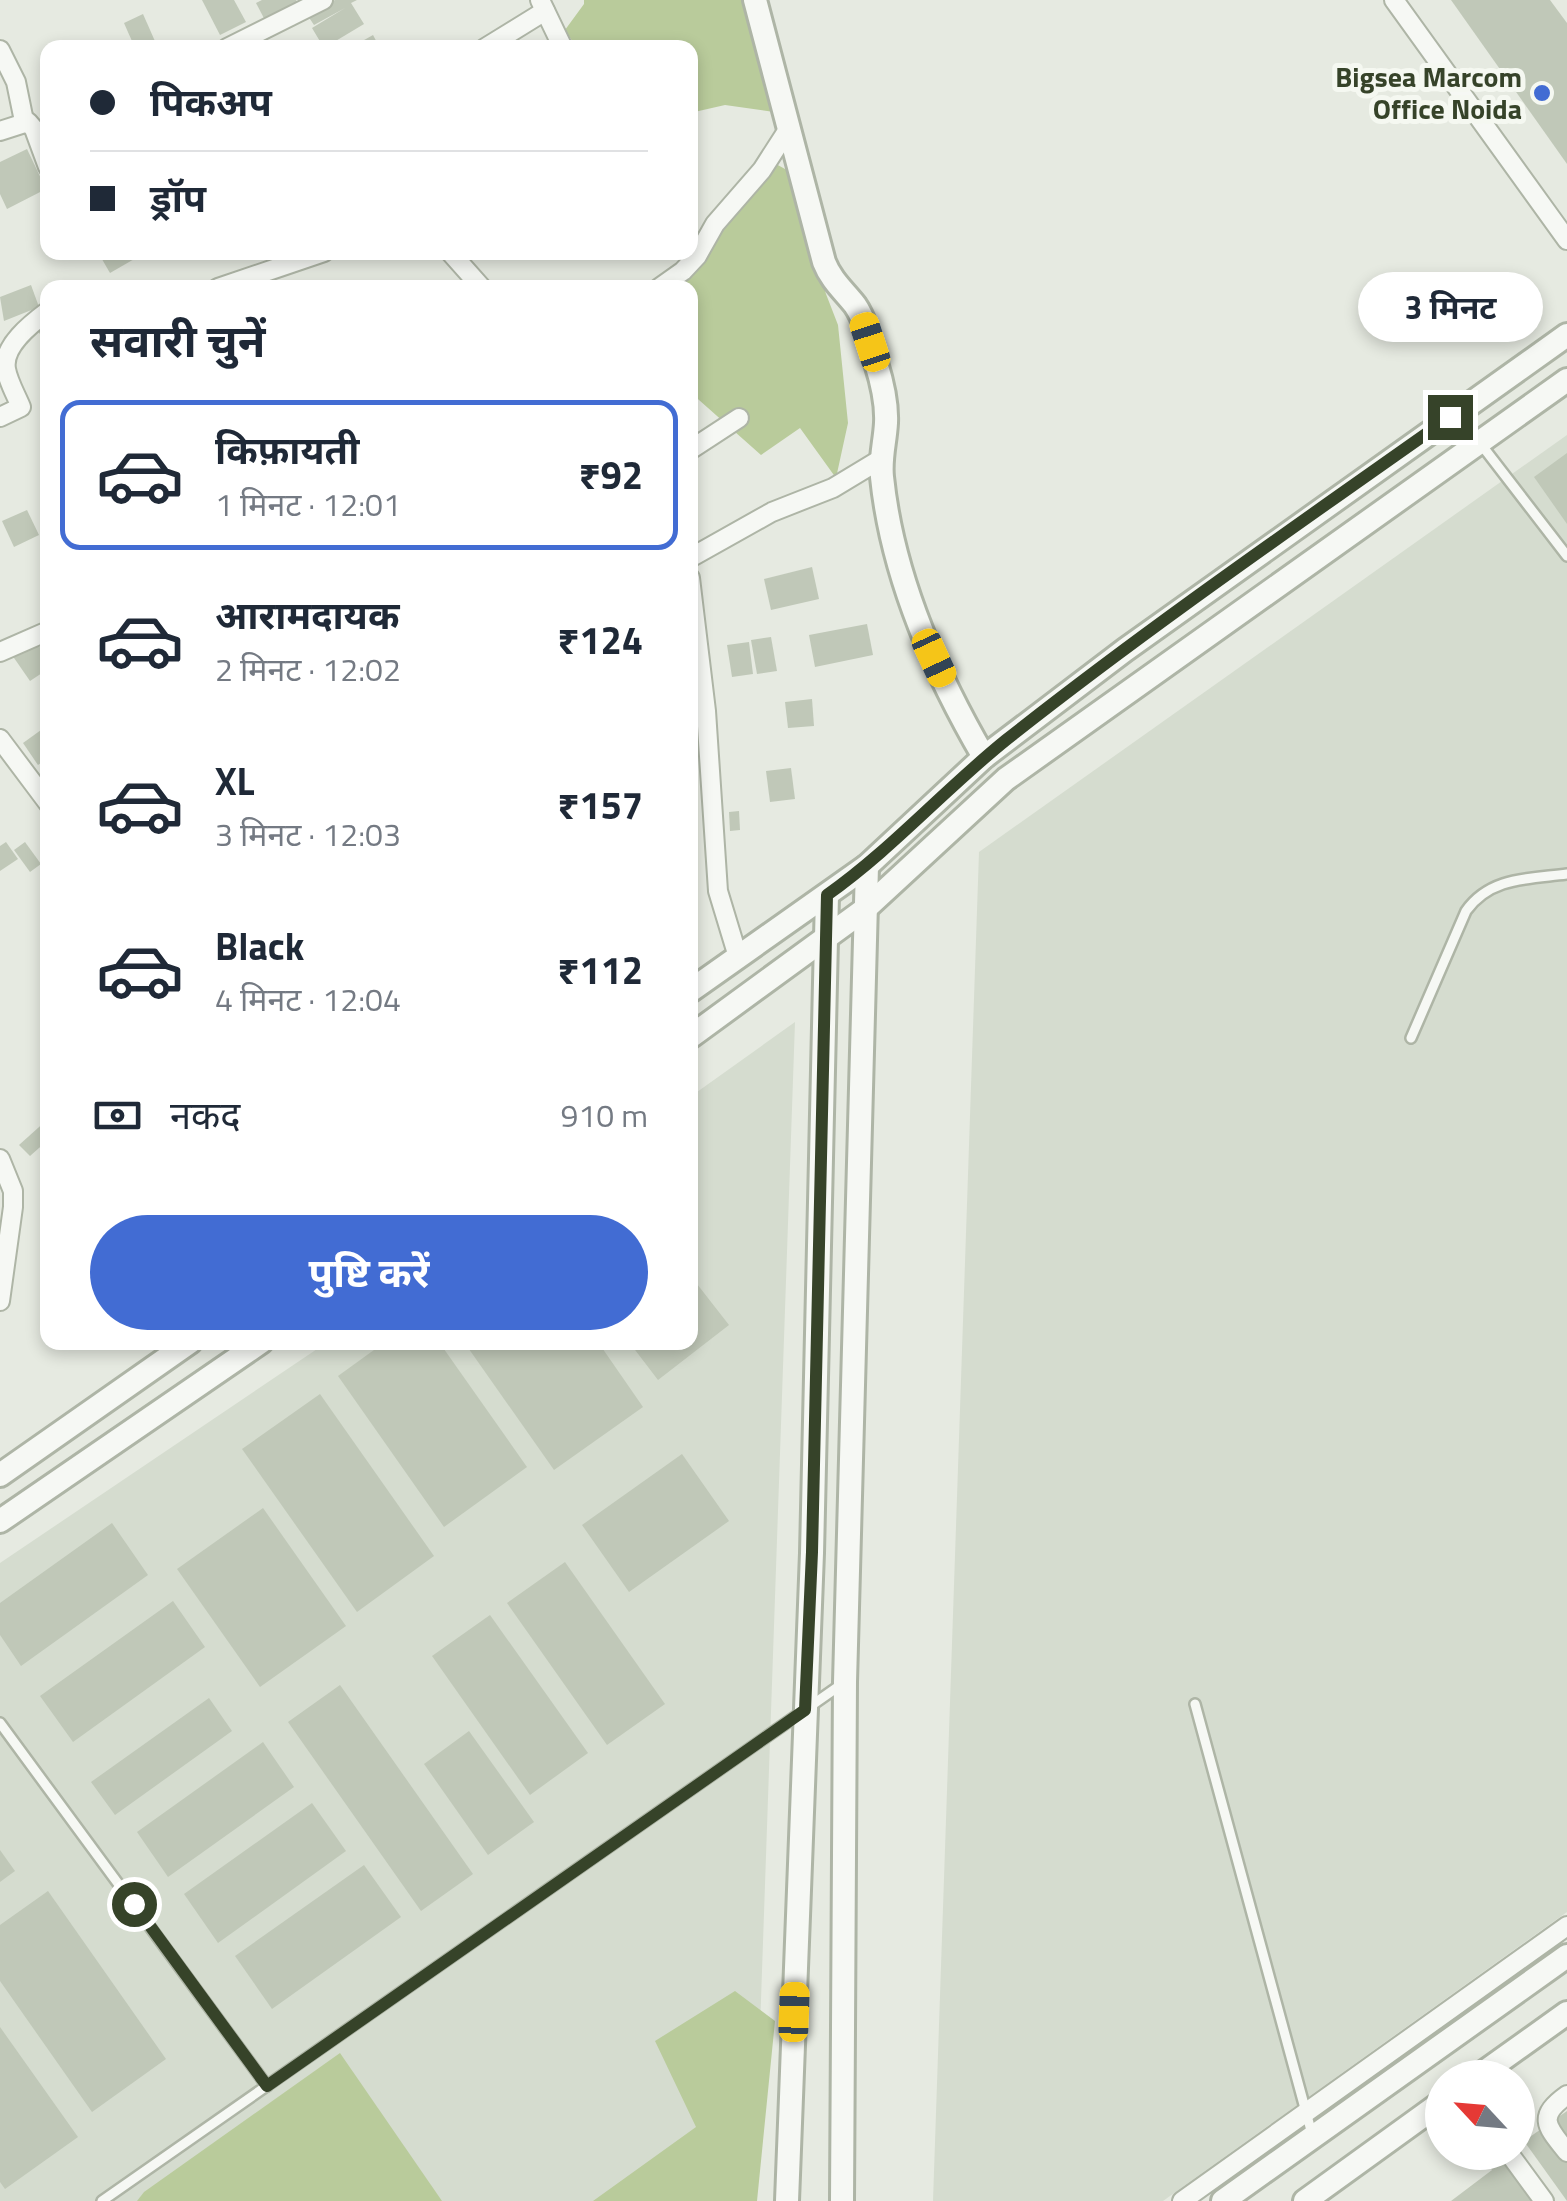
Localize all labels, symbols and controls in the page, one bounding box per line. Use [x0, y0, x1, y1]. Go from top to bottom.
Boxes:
place label: Bigsea Marcom Office Noida [1335, 55, 1522, 130]
text: पिकअप [150, 73, 272, 131]
marker: Bigsea Marcom Office Noida [1531, 82, 1553, 104]
text: ड्रॉप [150, 169, 206, 227]
callout: 3 मिनट [1358, 272, 1542, 342]
text: 3 मिनट [1404, 283, 1497, 331]
text: सवारी चुनें [90, 306, 265, 374]
car [846, 309, 894, 375]
route end [1428, 395, 1473, 440]
text: किफ़ायती [215, 421, 359, 479]
icon: car [95, 430, 185, 520]
text: ₹92 [579, 446, 643, 504]
text: 1 मिनट · 12:01 [215, 480, 401, 528]
text: आरामदायक [215, 586, 399, 644]
icon: car [95, 595, 185, 685]
text: ₹124 [557, 611, 643, 669]
car [908, 624, 960, 692]
text: 2 मिनट · 12:02 [215, 645, 401, 693]
text: XL [215, 752, 255, 810]
icon: car [95, 760, 185, 850]
text: ₹157 [557, 776, 643, 834]
text: 3 मिनट · 12:03 [215, 810, 401, 858]
text: Black [215, 917, 304, 975]
icon: car [95, 925, 185, 1015]
text: ₹112 [557, 941, 643, 999]
text: 4 मिनट · 12:04 [215, 975, 401, 1023]
text: नकद [170, 1086, 240, 1144]
icon: cash [90, 1088, 145, 1143]
text: 910 m [560, 1091, 648, 1139]
button: पुष्टि करें [90, 1215, 648, 1330]
route start [112, 1882, 157, 1927]
car [778, 1981, 810, 2043]
north arrow [1425, 2060, 1535, 2170]
map controls [1425, 2060, 1535, 2170]

